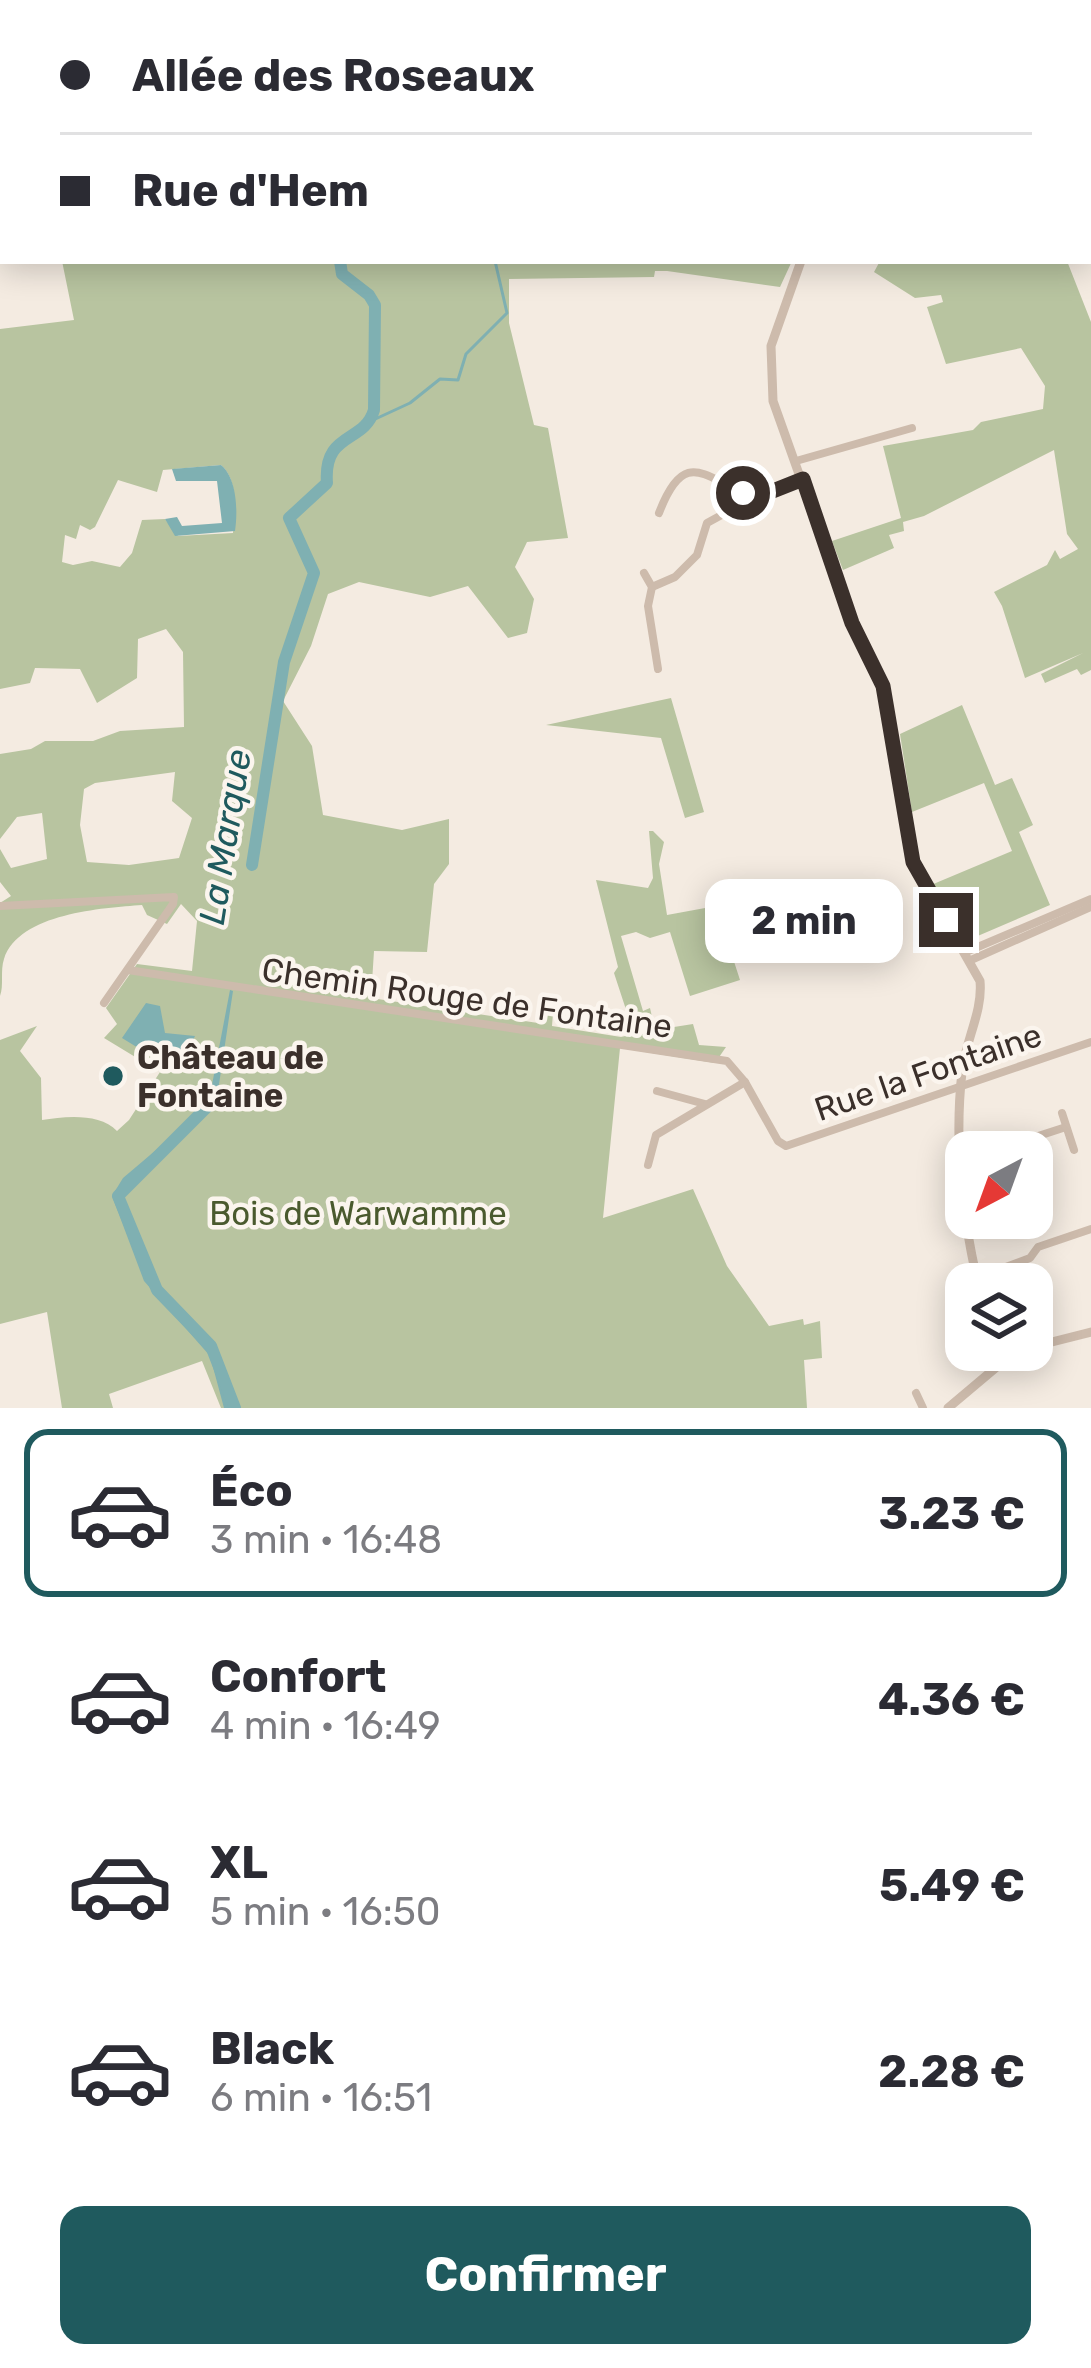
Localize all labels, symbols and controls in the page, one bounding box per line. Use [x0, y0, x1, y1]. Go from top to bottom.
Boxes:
text: Allée des Roseaux [132, 49, 534, 102]
text: Rue d'Hem [132, 164, 369, 217]
route start [716, 466, 770, 520]
water label: La Marque [190, 746, 260, 928]
callout: 2 min [706, 878, 904, 962]
route end [919, 893, 973, 947]
text: 2 min [751, 898, 857, 944]
street label: Chemin Rouge de Fontaine [259, 950, 675, 1046]
street label: Rue la Fontaine [809, 1015, 1047, 1129]
place label: Château de Fontaine [137, 1038, 324, 1115]
marker: Château de Fontaine [100, 1063, 126, 1089]
north arrow [945, 1131, 1053, 1239]
map controls [945, 1131, 1053, 1371]
park label: Bois de Warwamme [209, 1194, 507, 1233]
button: layers [945, 1263, 1053, 1371]
icon: car [66, 1459, 174, 1567]
text: Éco [210, 1464, 293, 1517]
text: 3.23 € [879, 1487, 1025, 1540]
text: 3 min · 16:48 [210, 1517, 442, 1563]
icon: car [66, 1645, 174, 1753]
text: Confort [210, 1650, 386, 1703]
text: 4.36 € [878, 1673, 1025, 1726]
text: 4 min · 16:49 [210, 1703, 441, 1749]
icon: car [66, 1831, 174, 1939]
text: XL [210, 1836, 268, 1889]
text: 5.49 € [879, 1859, 1025, 1912]
text: 5 min · 16:50 [210, 1889, 441, 1935]
icon: car [66, 2017, 174, 2125]
text: Black [210, 2022, 334, 2075]
text: 2.28 € [878, 2045, 1025, 2098]
text: 6 min · 16:51 [210, 2075, 432, 2121]
button: Confirmer [60, 2206, 1031, 2344]

